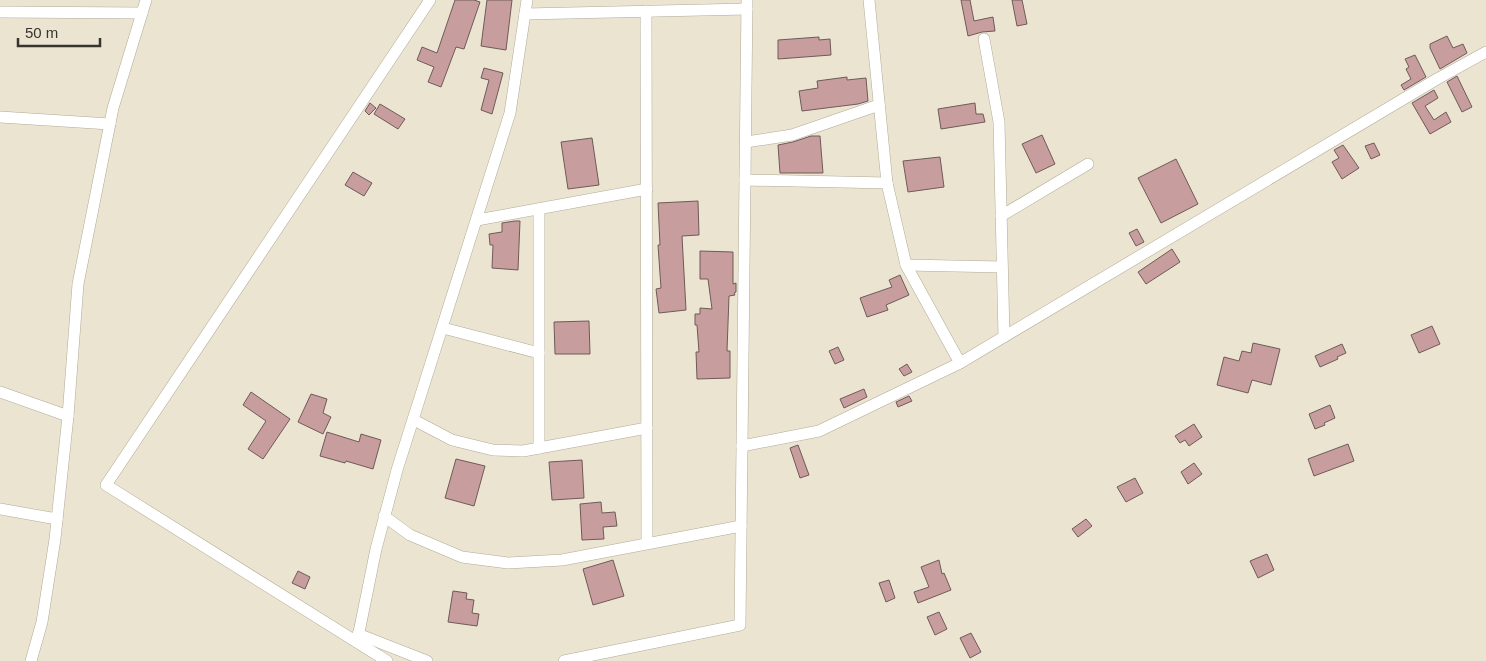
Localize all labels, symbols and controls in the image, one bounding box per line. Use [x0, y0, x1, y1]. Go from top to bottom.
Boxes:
scale bar [18, 15, 100, 47]
text: 50 m [25, 24, 58, 41]

